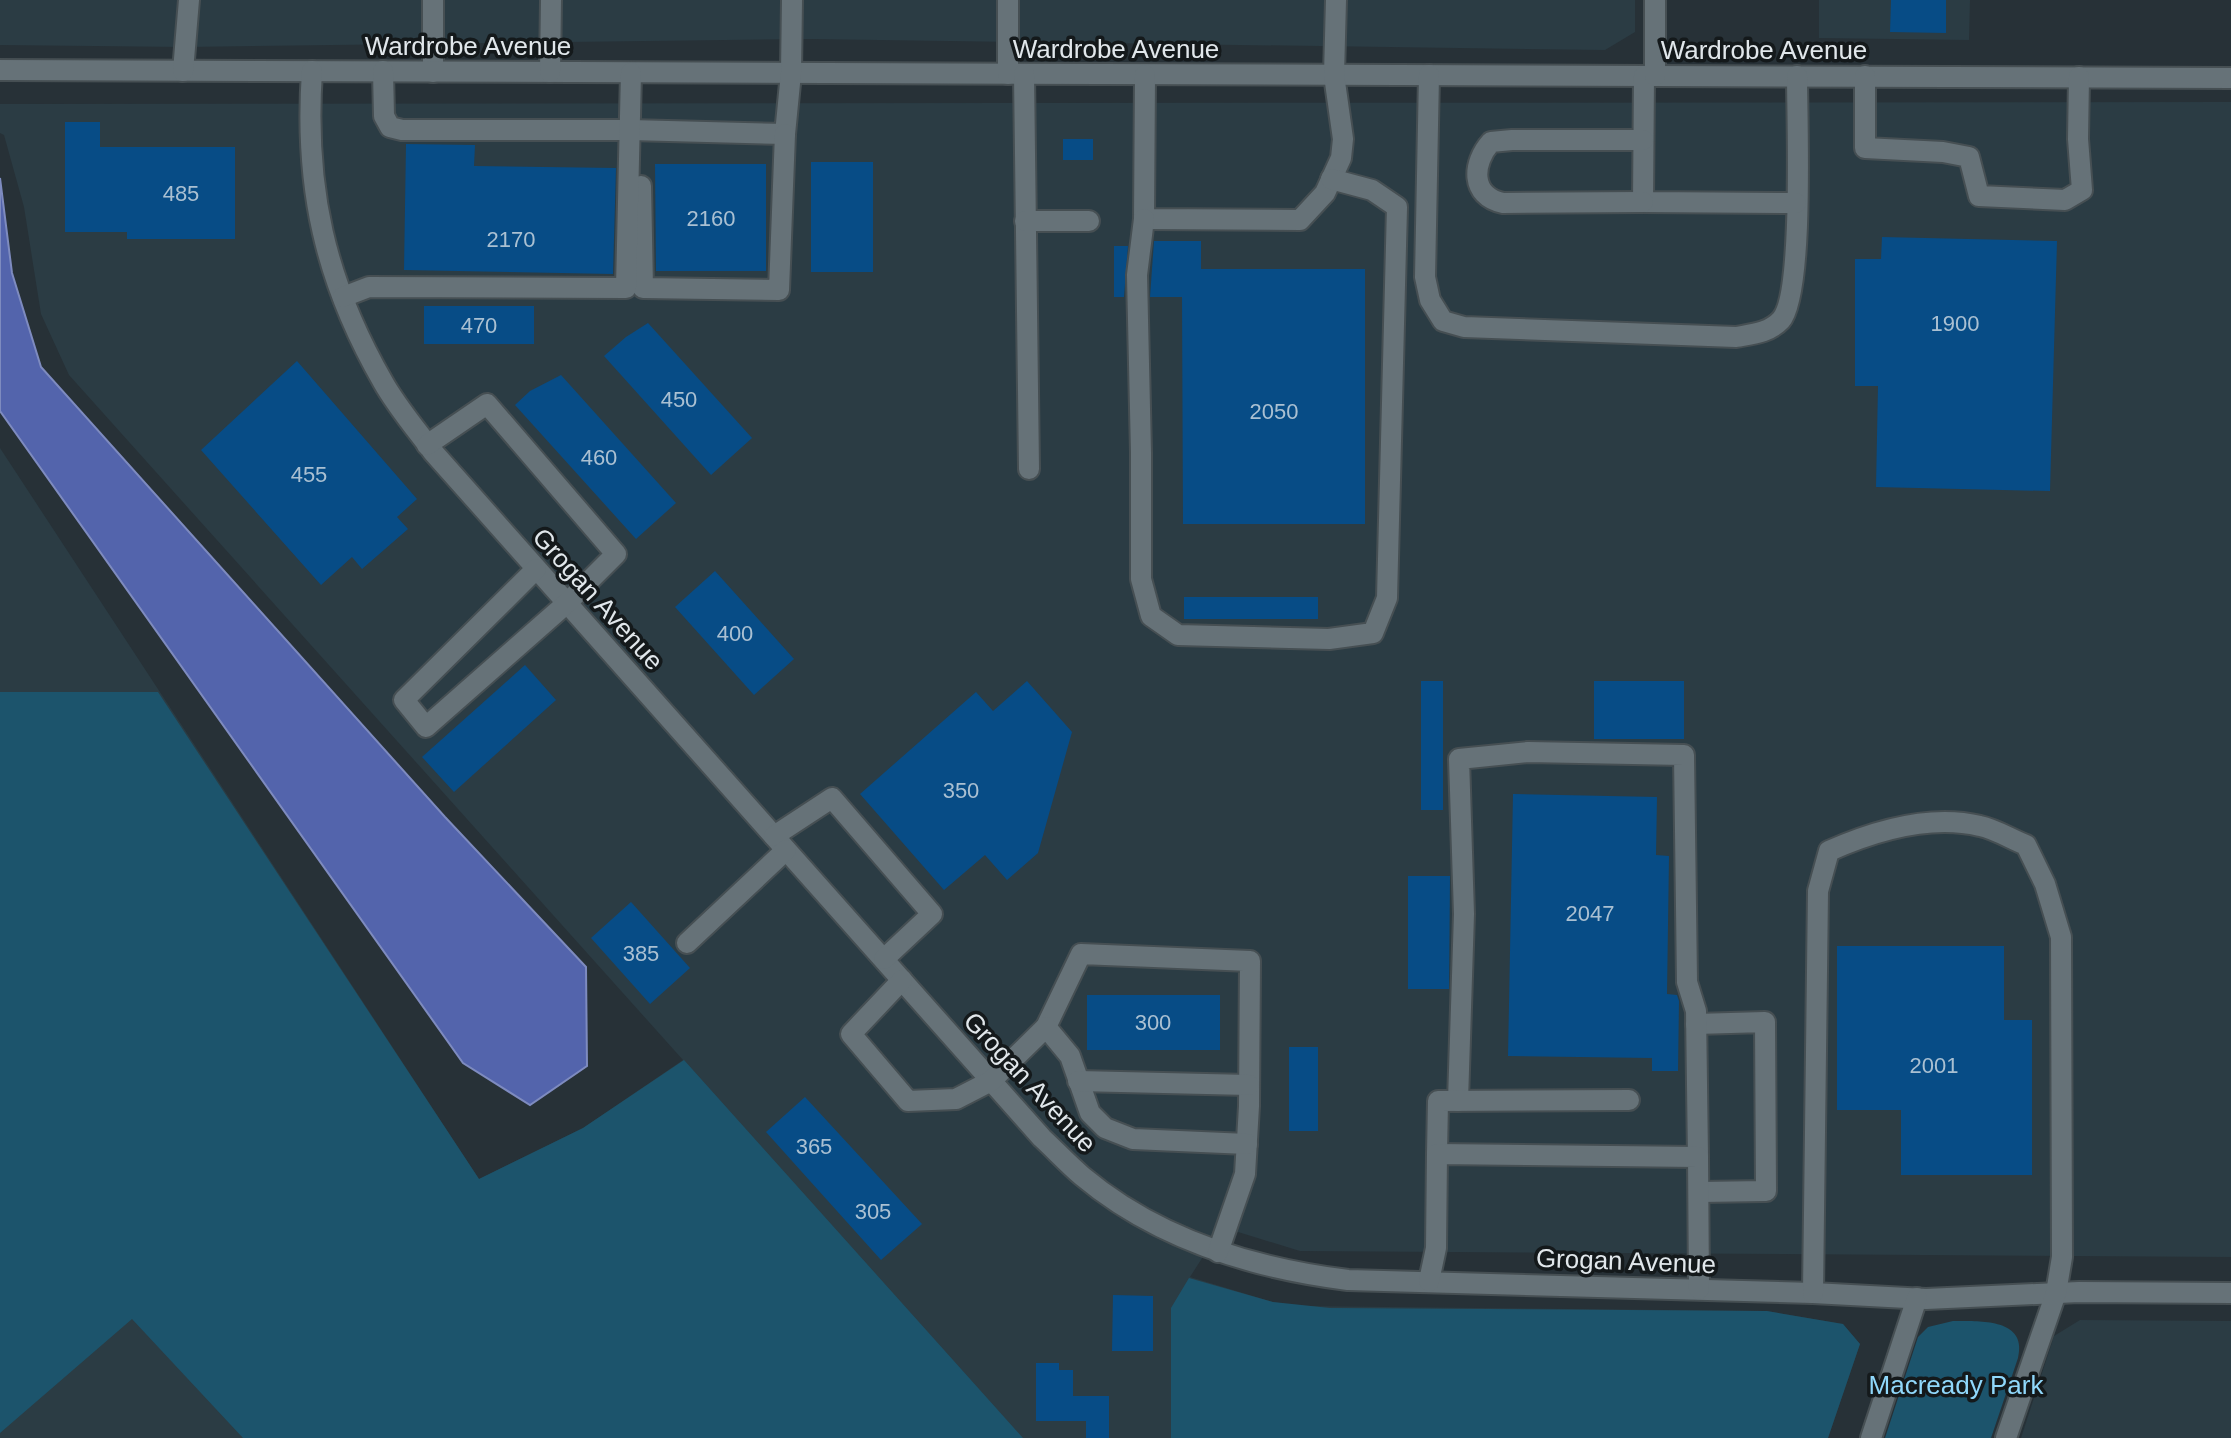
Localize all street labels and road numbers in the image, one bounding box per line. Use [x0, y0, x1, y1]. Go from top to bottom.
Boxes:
street label: Wardrobe Avenue [365, 31, 571, 61]
street label: Wardrobe Avenue [1013, 34, 1219, 64]
street label: Wardrobe Avenue [1661, 35, 1867, 65]
street label: Grogan Avenue [527, 522, 669, 676]
street label: Grogan Avenue [958, 1006, 1102, 1158]
street label: Grogan Avenue [1535, 1243, 1717, 1279]

